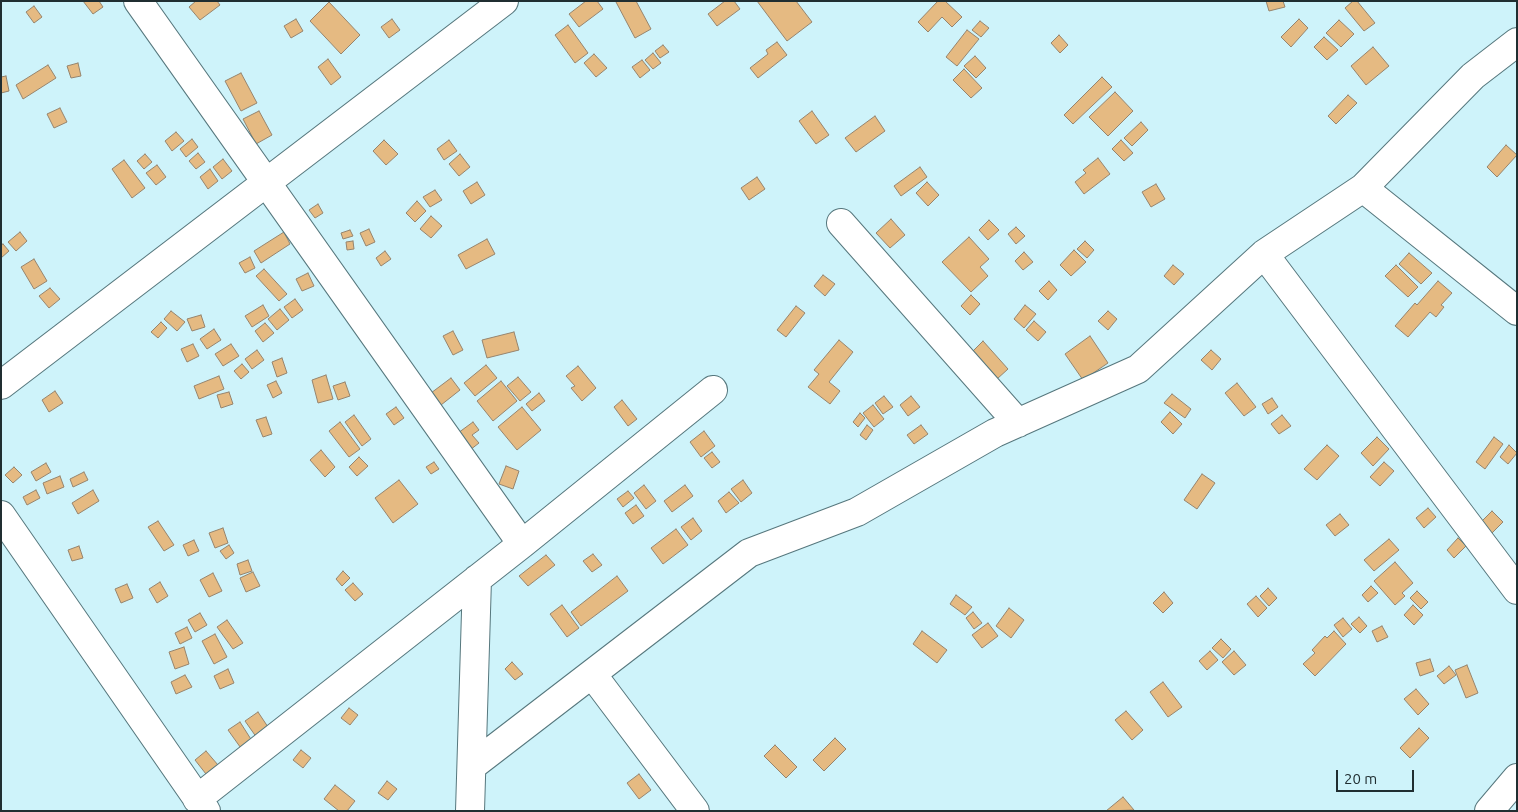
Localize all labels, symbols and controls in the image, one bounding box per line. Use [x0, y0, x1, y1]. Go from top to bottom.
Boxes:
scale bar [1338, 760, 1416, 792]
text: 20 m [1344, 770, 1377, 787]

